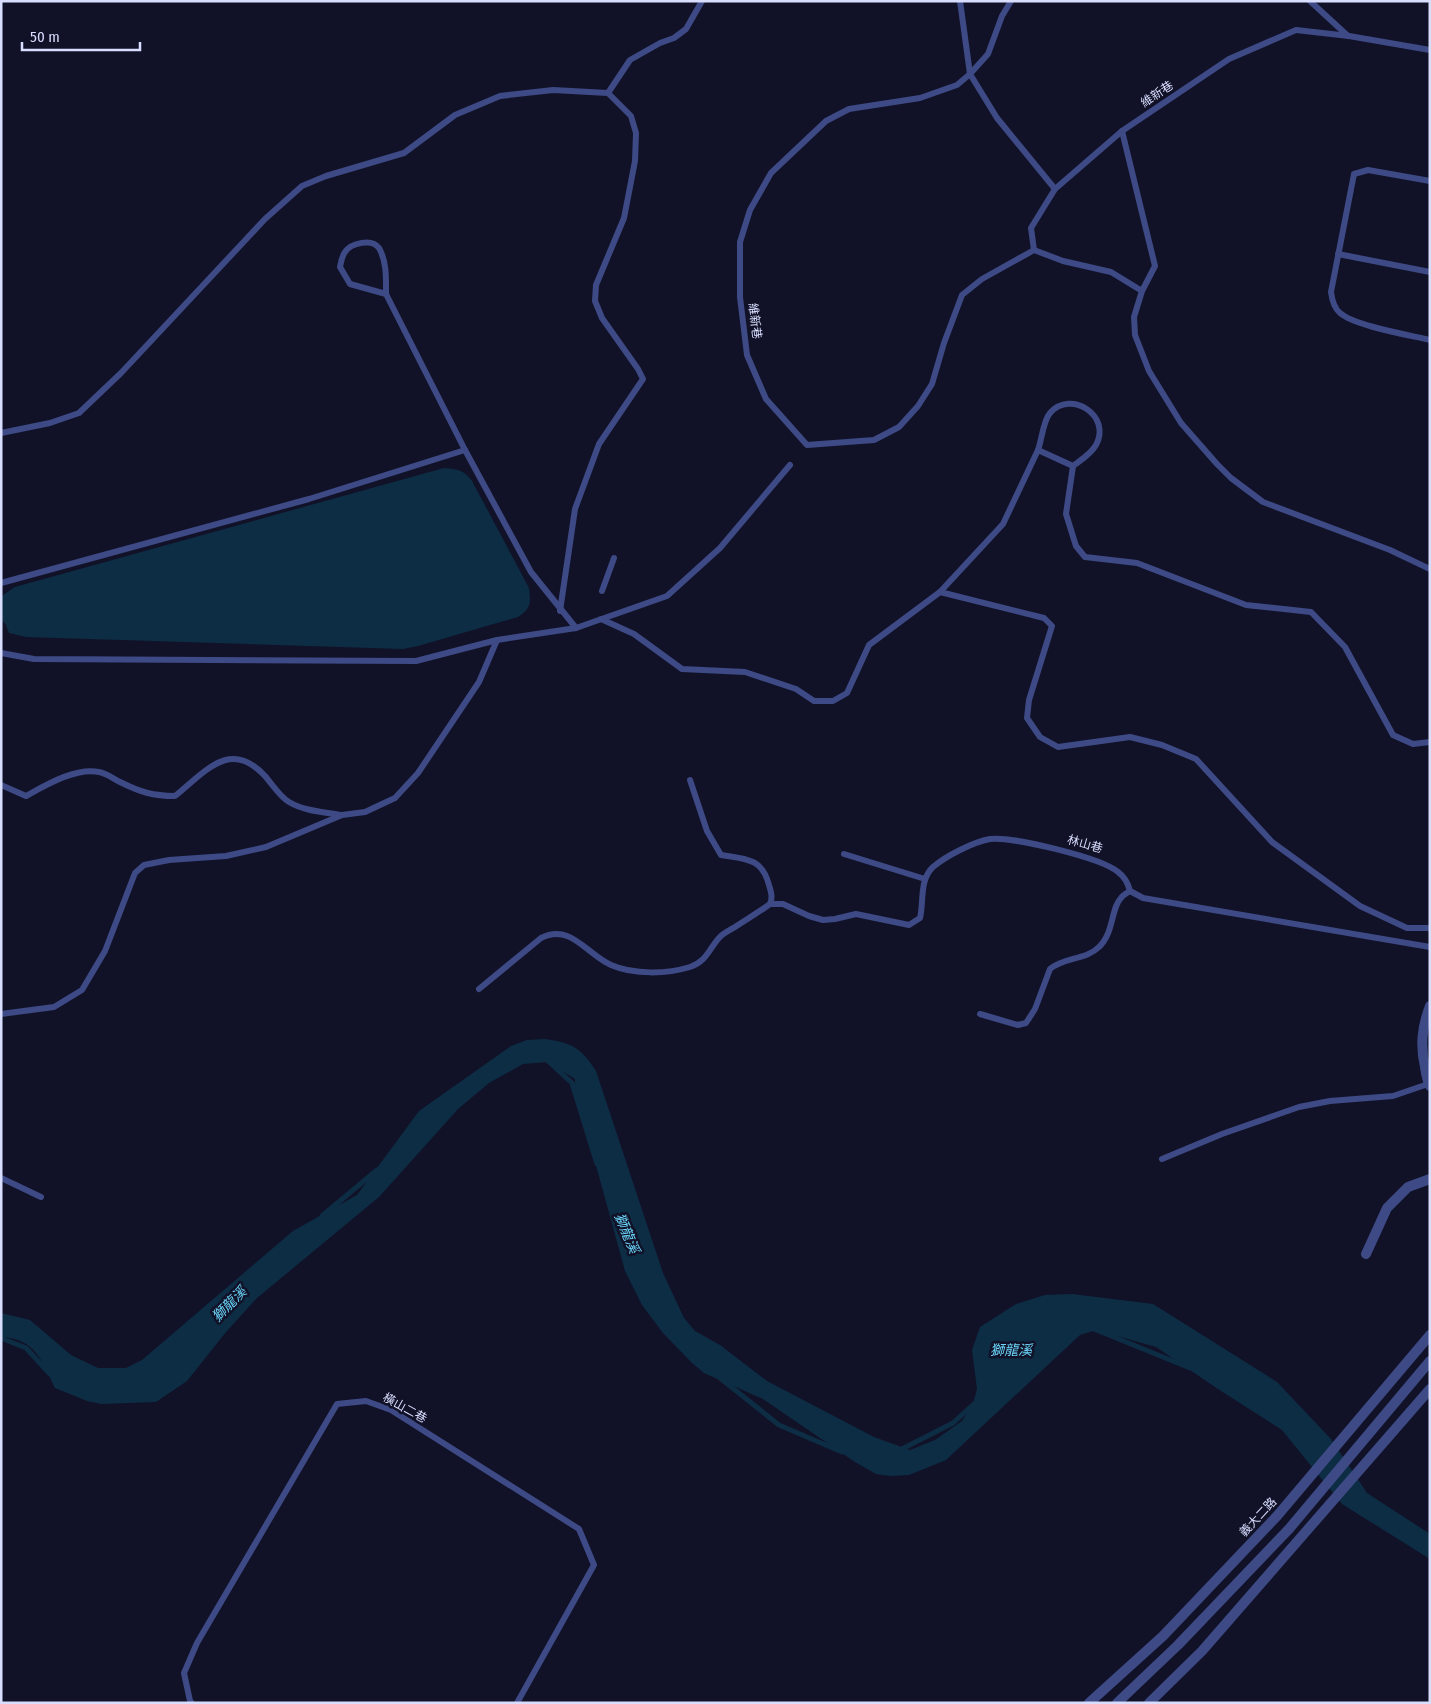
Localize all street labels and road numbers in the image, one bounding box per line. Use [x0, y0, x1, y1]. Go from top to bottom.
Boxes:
street label: 維新巷 [1138, 78, 1176, 110]
street label: 維新巷 [746, 302, 764, 340]
street label: 林山巷 [1066, 832, 1104, 856]
street label: 橫山二巷 [381, 1390, 429, 1426]
street label: 義大二路 [1237, 1495, 1279, 1539]

